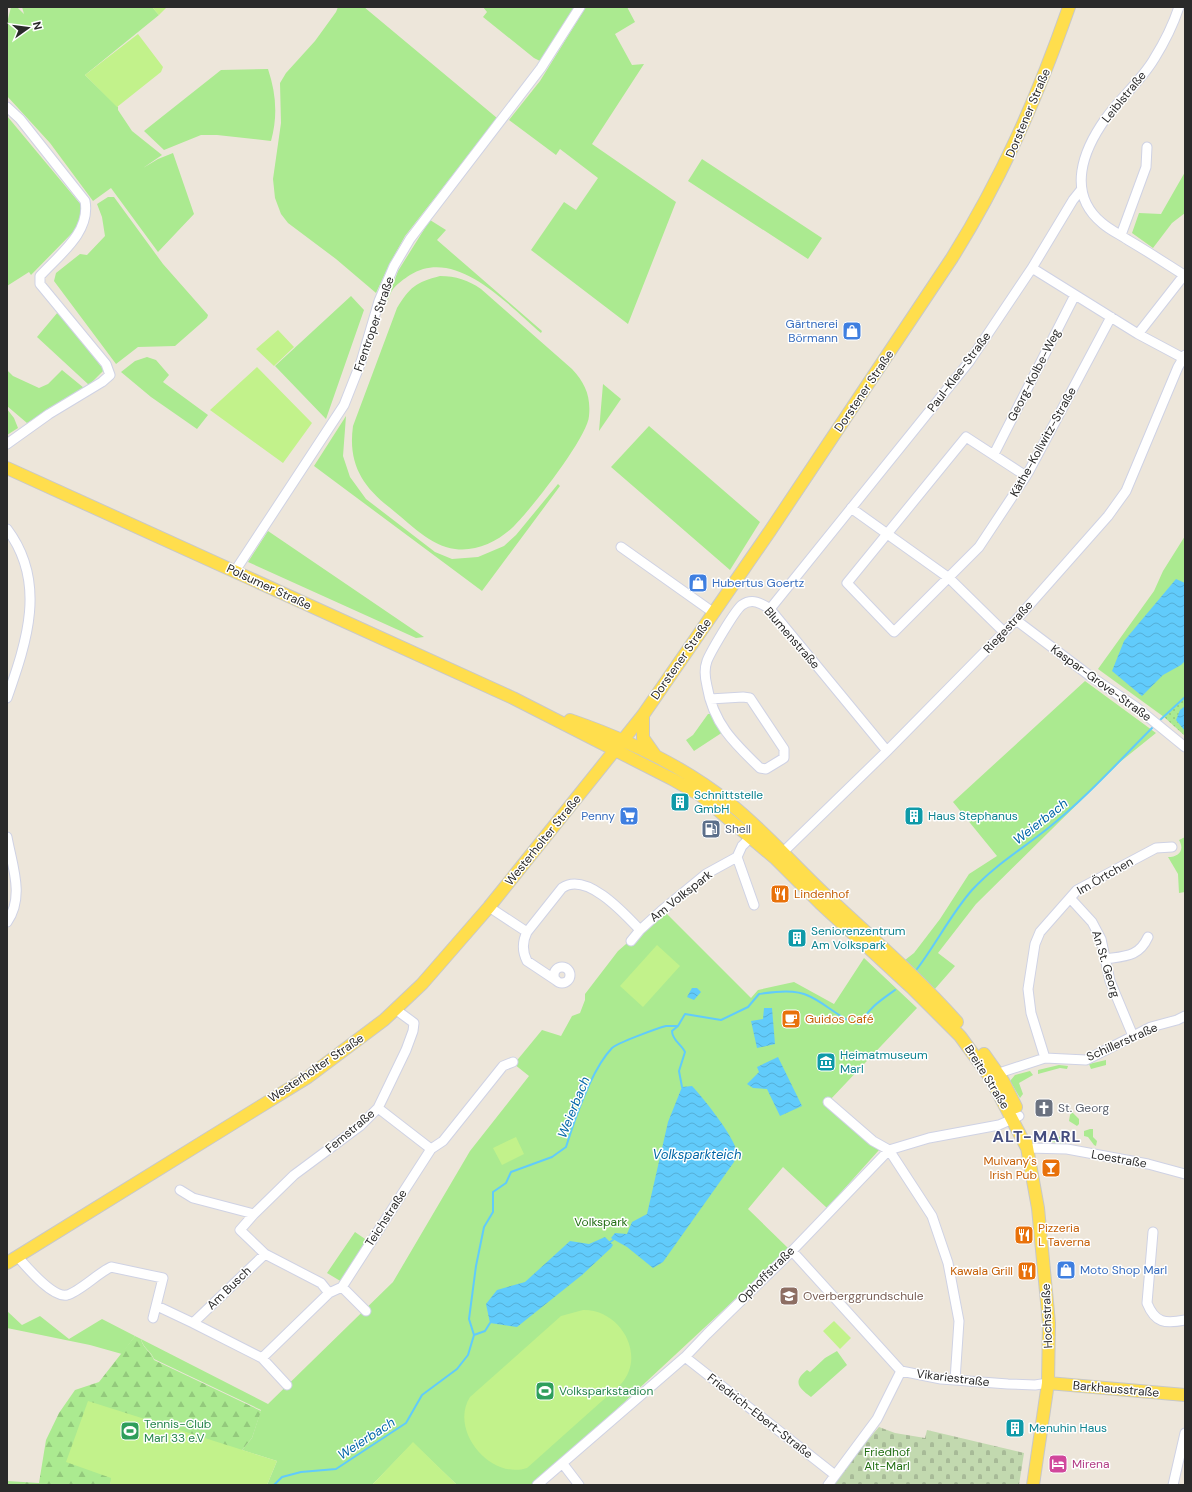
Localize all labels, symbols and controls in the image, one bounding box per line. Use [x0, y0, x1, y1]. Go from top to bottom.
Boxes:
north arrow [8, 8, 48, 48]
text: N [30, 20, 45, 31]
street label: Dorstener Straße [1002, 66, 1054, 160]
street label: Leiblstraße [1098, 68, 1150, 126]
street label: Frentroper Straße [350, 274, 398, 374]
place label: Gärtnerei Börmann [786, 316, 838, 346]
shop icon: Gärtnerei Börmann [841, 320, 863, 342]
street label: Georg-Kolbe-Weg [1004, 326, 1064, 424]
street label: Paul-Klee-Straße [924, 329, 994, 415]
street label: Dorstener Straße [831, 347, 897, 435]
street label: Käthe-Kollwitz-Straße [1006, 384, 1080, 500]
street label: Polsumer Straße [224, 560, 314, 614]
shop icon: Hubertus Goertz [687, 572, 709, 594]
place label: Hubertus Goertz [712, 575, 804, 591]
street label: Riegestraße [980, 597, 1037, 657]
street label: Blumenstraße [761, 604, 823, 673]
street label: Dorstener Straße [647, 615, 715, 703]
street label: Kaspar-Grove-Straße [1047, 641, 1155, 725]
place label: Schnittstelle GmbH [694, 787, 763, 817]
street label: Westerholter Straße [501, 791, 585, 889]
building icon: Schnittstelle GmbH [669, 791, 691, 813]
water label: Weierbach [1009, 795, 1071, 848]
supermarket icon: Penny [618, 805, 640, 827]
building icon: Haus Stephanus [903, 805, 925, 827]
place label: Penny [581, 808, 615, 824]
place label: Haus Stephanus [928, 808, 1018, 824]
fuel station icon: Shell [700, 818, 722, 840]
place label: Shell [725, 821, 751, 837]
street label: Im Örtchen [1074, 853, 1136, 899]
street label: Am Volkspark [646, 867, 716, 925]
restaurant icon: Lindenhof [769, 883, 791, 905]
place label: Lindenhof [794, 886, 849, 902]
place label: Seniorenzentrum Am Volkspark [811, 923, 906, 953]
building icon: Seniorenzentrum Am Volkspark [786, 927, 808, 949]
street label: An St. Georg [1088, 929, 1124, 1000]
cafe icon: Guidos Café [780, 1008, 802, 1030]
place label: Guidos Café [805, 1011, 874, 1027]
street label: Schillerstraße [1084, 1019, 1160, 1065]
street label: Westerholter Straße [265, 1030, 367, 1106]
street label: Breite Straße [961, 1042, 1013, 1112]
place label: Heimatmuseum Marl [840, 1047, 928, 1077]
museum icon: Heimatmuseum Marl [815, 1051, 837, 1073]
water label: Weierbach [553, 1074, 594, 1140]
church icon: St. Georg [1033, 1097, 1055, 1119]
place label: St. Georg [1058, 1100, 1110, 1116]
street label: Femstraße [322, 1106, 378, 1156]
district label: ALT-MARL [993, 1126, 1081, 1147]
water label: Volksparkteich [653, 1146, 741, 1163]
street label: Loestraße [1090, 1146, 1148, 1172]
place label: Mulvany's Irish Pub [983, 1153, 1037, 1183]
bar icon: Mulvany's Irish Pub [1040, 1157, 1062, 1179]
street label: Teichstraße [362, 1186, 411, 1250]
park label: Volkspark [574, 1214, 628, 1230]
place label: Pizzeria L Taverna [1038, 1220, 1090, 1250]
restaurant icon: Pizzeria L Taverna [1013, 1224, 1035, 1246]
street label: Ophoffstraße [734, 1243, 798, 1307]
shop icon: Moto Shop Marl [1055, 1259, 1077, 1281]
restaurant icon: Kawala Grill [1016, 1260, 1038, 1282]
place label: Moto Shop Marl [1080, 1262, 1167, 1278]
street label: Am Busch [203, 1263, 255, 1313]
place label: Kawala Grill [950, 1263, 1013, 1279]
street label: Hochstraße [1038, 1283, 1056, 1349]
school or university icon: Overberggrundschule [778, 1285, 800, 1307]
place label: Overberggrundschule [803, 1288, 924, 1304]
street label: Vikariestraße [916, 1366, 991, 1390]
street label: Friedrich-Ebert-Straße [704, 1370, 816, 1462]
street label: Barkhausstraße [1072, 1377, 1160, 1401]
sports icon: Volksparkstadion [534, 1380, 556, 1402]
place label: Volksparkstadion [559, 1383, 653, 1399]
water label: Weierbach [334, 1414, 398, 1463]
place label: Tennis-Club Marl 33 e.V [144, 1416, 211, 1446]
building icon: Menuhin Haus [1004, 1417, 1026, 1439]
sports icon: Tennis-Club Marl 33 e.V [119, 1420, 141, 1442]
place label: Menuhin Haus [1029, 1420, 1107, 1436]
park label: Friedhof Alt-Marl [864, 1444, 910, 1474]
hotel icon: Mirena [1047, 1453, 1069, 1475]
place label: Mirena [1072, 1456, 1109, 1472]

